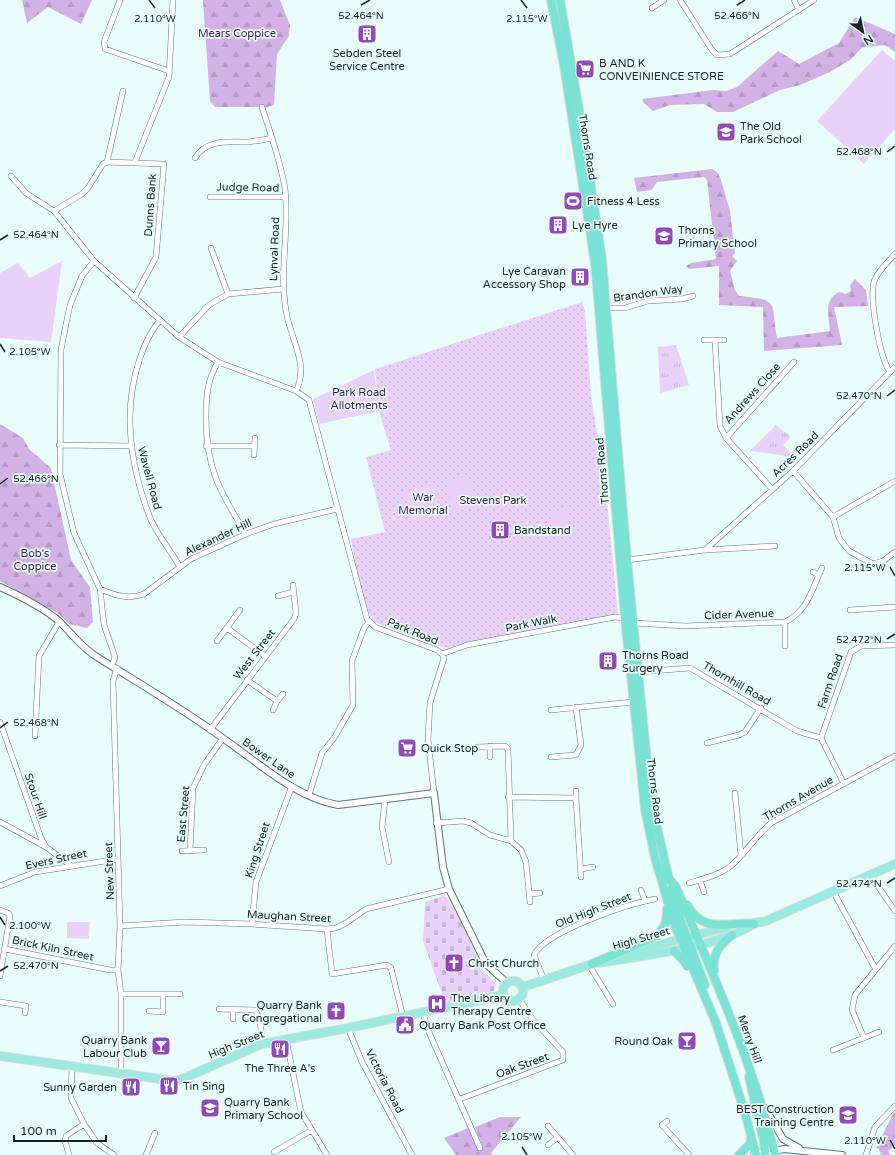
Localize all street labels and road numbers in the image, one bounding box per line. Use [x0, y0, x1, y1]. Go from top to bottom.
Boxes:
street label: Thorns Road [576, 113, 599, 181]
street label: Dunns Bank [142, 173, 159, 237]
street label: Judge Road [217, 180, 279, 195]
street label: Lynval Road [267, 217, 282, 281]
street label: Brandon Way [612, 282, 684, 305]
street label: Andrews Close [722, 360, 783, 426]
street label: Acres Road [769, 429, 821, 480]
street label: Thorns Road [593, 437, 612, 505]
street label: Wavell Road [135, 445, 164, 511]
street label: Alexander Hill [183, 516, 254, 559]
street label: Cider Avenue [704, 607, 774, 622]
street label: Park Walk [504, 612, 558, 635]
street label: Park Road [385, 615, 440, 648]
street label: West Street [231, 626, 278, 682]
street label: Farm Road [815, 652, 846, 710]
street label: Thornhill Road [700, 659, 773, 708]
street label: Bower Lane [240, 735, 298, 781]
street label: Thorns Road [644, 757, 665, 825]
street label: Stour Hill [22, 772, 49, 821]
street label: Thorns Avenue [761, 773, 835, 824]
street label: East Street [175, 785, 192, 843]
street label: King Street [242, 821, 273, 880]
street label: New Street [102, 842, 117, 900]
street label: Evers Street [24, 847, 88, 872]
street label: Old High Street [553, 890, 633, 931]
street label: Maughan Street [247, 908, 331, 925]
street label: High Street [611, 924, 671, 953]
street label: Brick Kiln Street [11, 933, 95, 963]
street label: Merry Hill [735, 1013, 764, 1065]
street label: High Street [206, 1027, 266, 1062]
street label: Victoria Road [363, 1047, 406, 1116]
street label: Oak Street [494, 1050, 550, 1081]

